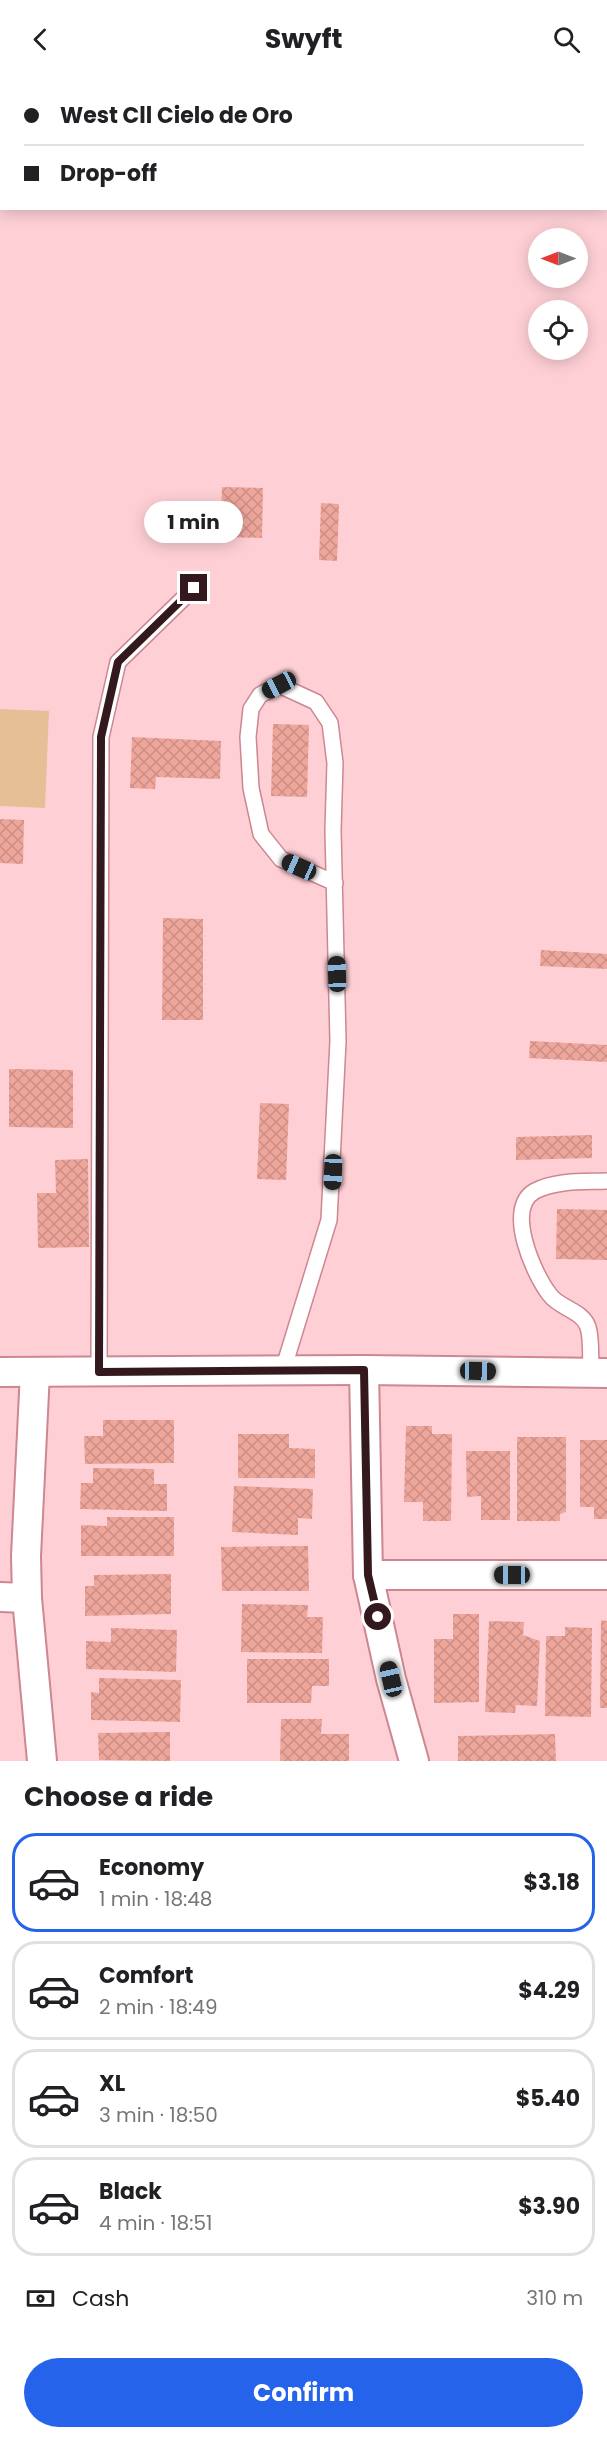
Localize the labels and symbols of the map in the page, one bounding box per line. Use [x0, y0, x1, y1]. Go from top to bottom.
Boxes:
north arrow [528, 228, 588, 288]
callout: 1 min [144, 501, 244, 543]
route end [180, 574, 207, 601]
car [259, 669, 299, 701]
car [279, 851, 319, 883]
car [327, 956, 347, 992]
car [323, 1154, 343, 1190]
car [460, 1362, 496, 1380]
car [494, 1566, 530, 1584]
route start [364, 1603, 391, 1630]
car [378, 1659, 404, 1699]

